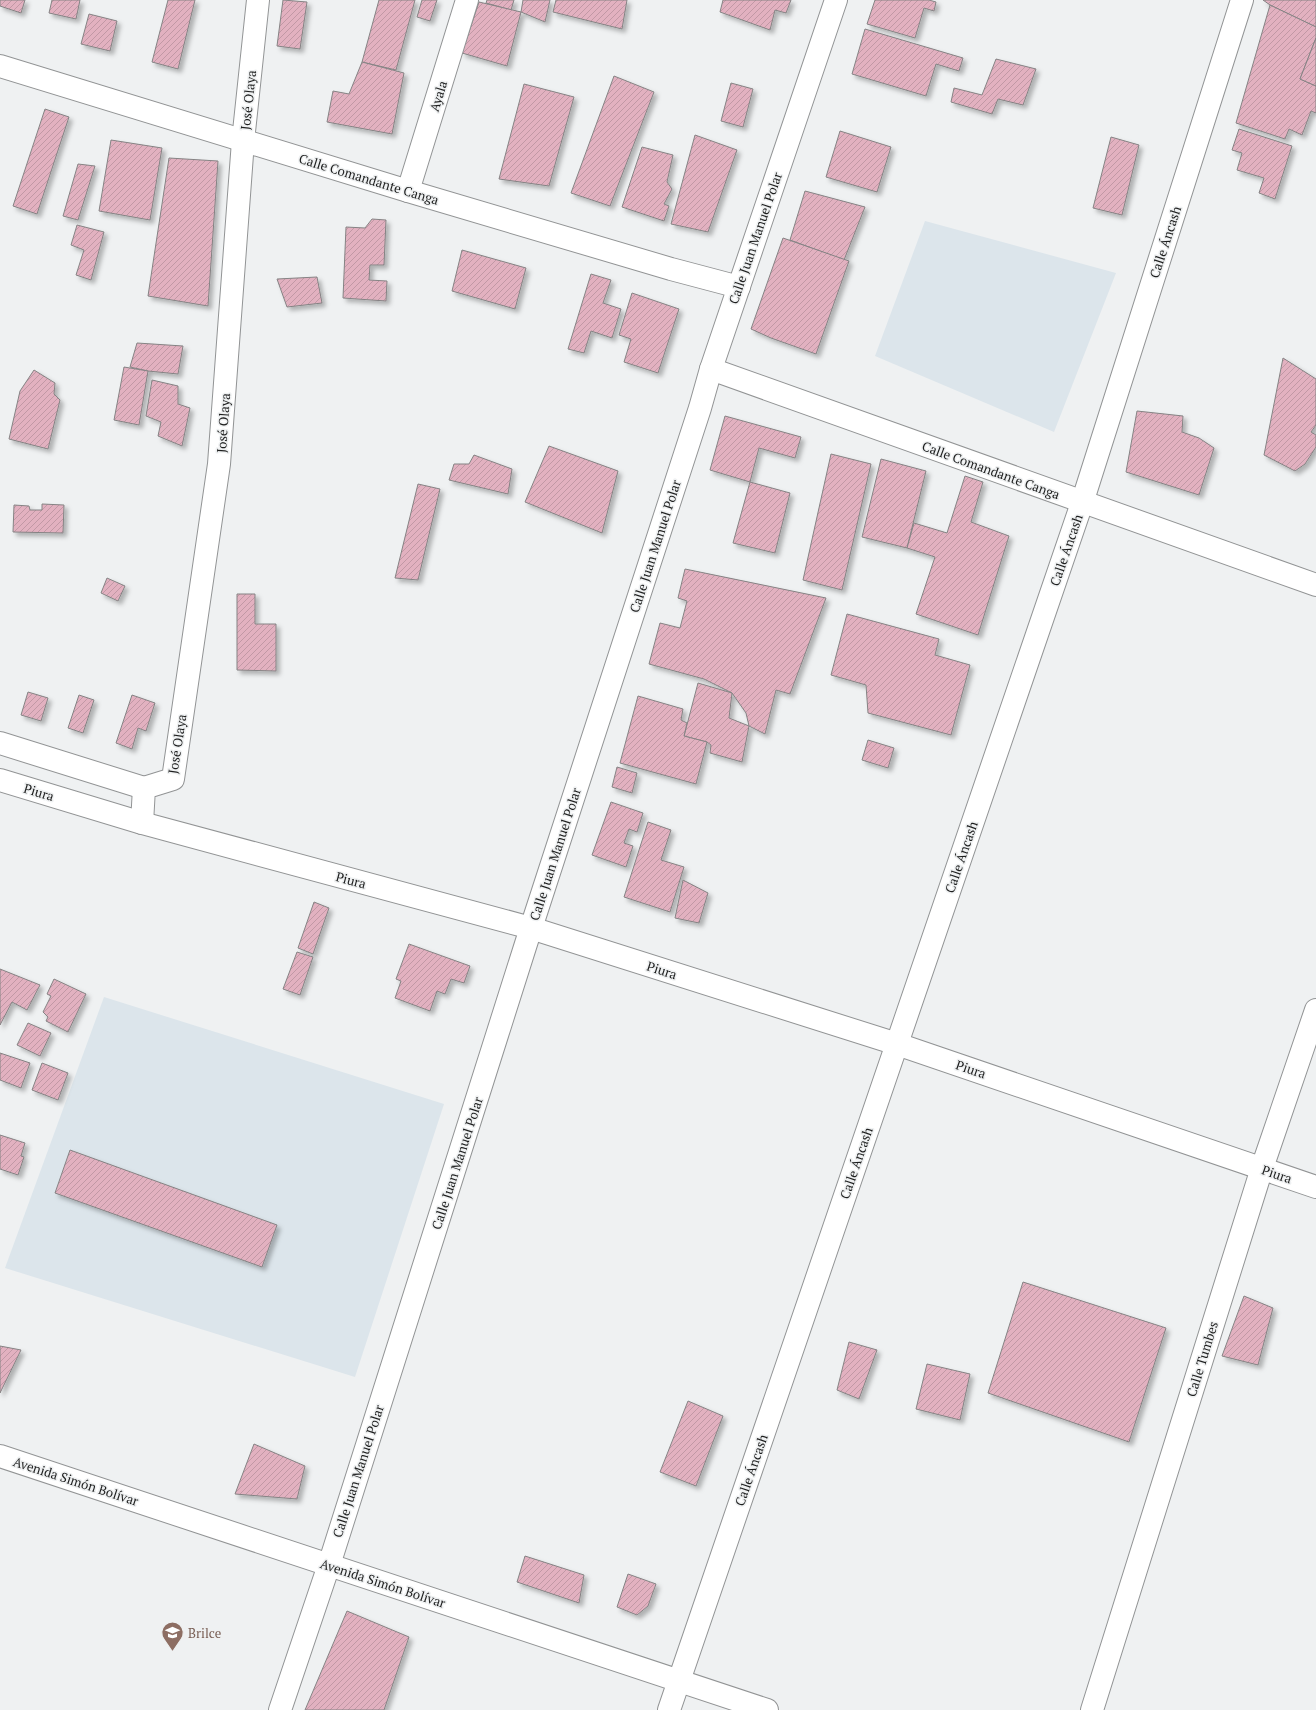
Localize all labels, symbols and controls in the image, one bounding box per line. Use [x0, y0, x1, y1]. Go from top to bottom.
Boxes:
street label: José Olaya [236, 69, 260, 131]
street label: Ayala [425, 78, 451, 114]
street label: Calle Comandante Canga [297, 149, 442, 209]
street label: Calle Juan Manuel Polar [724, 170, 786, 306]
street label: Calle Áncash [1145, 203, 1185, 280]
street label: José Olaya [212, 392, 234, 454]
street label: Calle Comandante Canga [920, 437, 1063, 503]
street label: Calle Juan Manuel Polar [625, 477, 685, 615]
street label: Calle Áncash [1045, 511, 1087, 588]
street label: José Olaya [163, 712, 191, 775]
street label: Piura [22, 779, 57, 805]
street label: Calle Juan Manuel Polar [525, 785, 585, 923]
street label: Calle Áncash [940, 818, 982, 895]
street label: Piura [334, 867, 369, 893]
street label: Piura [645, 957, 680, 983]
street label: Piura [954, 1055, 989, 1083]
street label: Calle Juan Manuel Polar [427, 1094, 487, 1232]
street label: Calle Áncash [835, 1124, 877, 1201]
street label: Piura [1260, 1160, 1295, 1188]
street label: Calle Tumbes [1182, 1319, 1222, 1399]
street label: Calle Juan Manuel Polar [328, 1402, 388, 1540]
street label: Calle Áncash [730, 1431, 772, 1508]
street label: Avenida Simón Bolívar [11, 1452, 141, 1510]
street label: Avenida Simón Bolívar [318, 1554, 448, 1612]
school or university icon: Brilce [159, 1620, 185, 1653]
place label: Brilce [188, 1624, 221, 1642]

